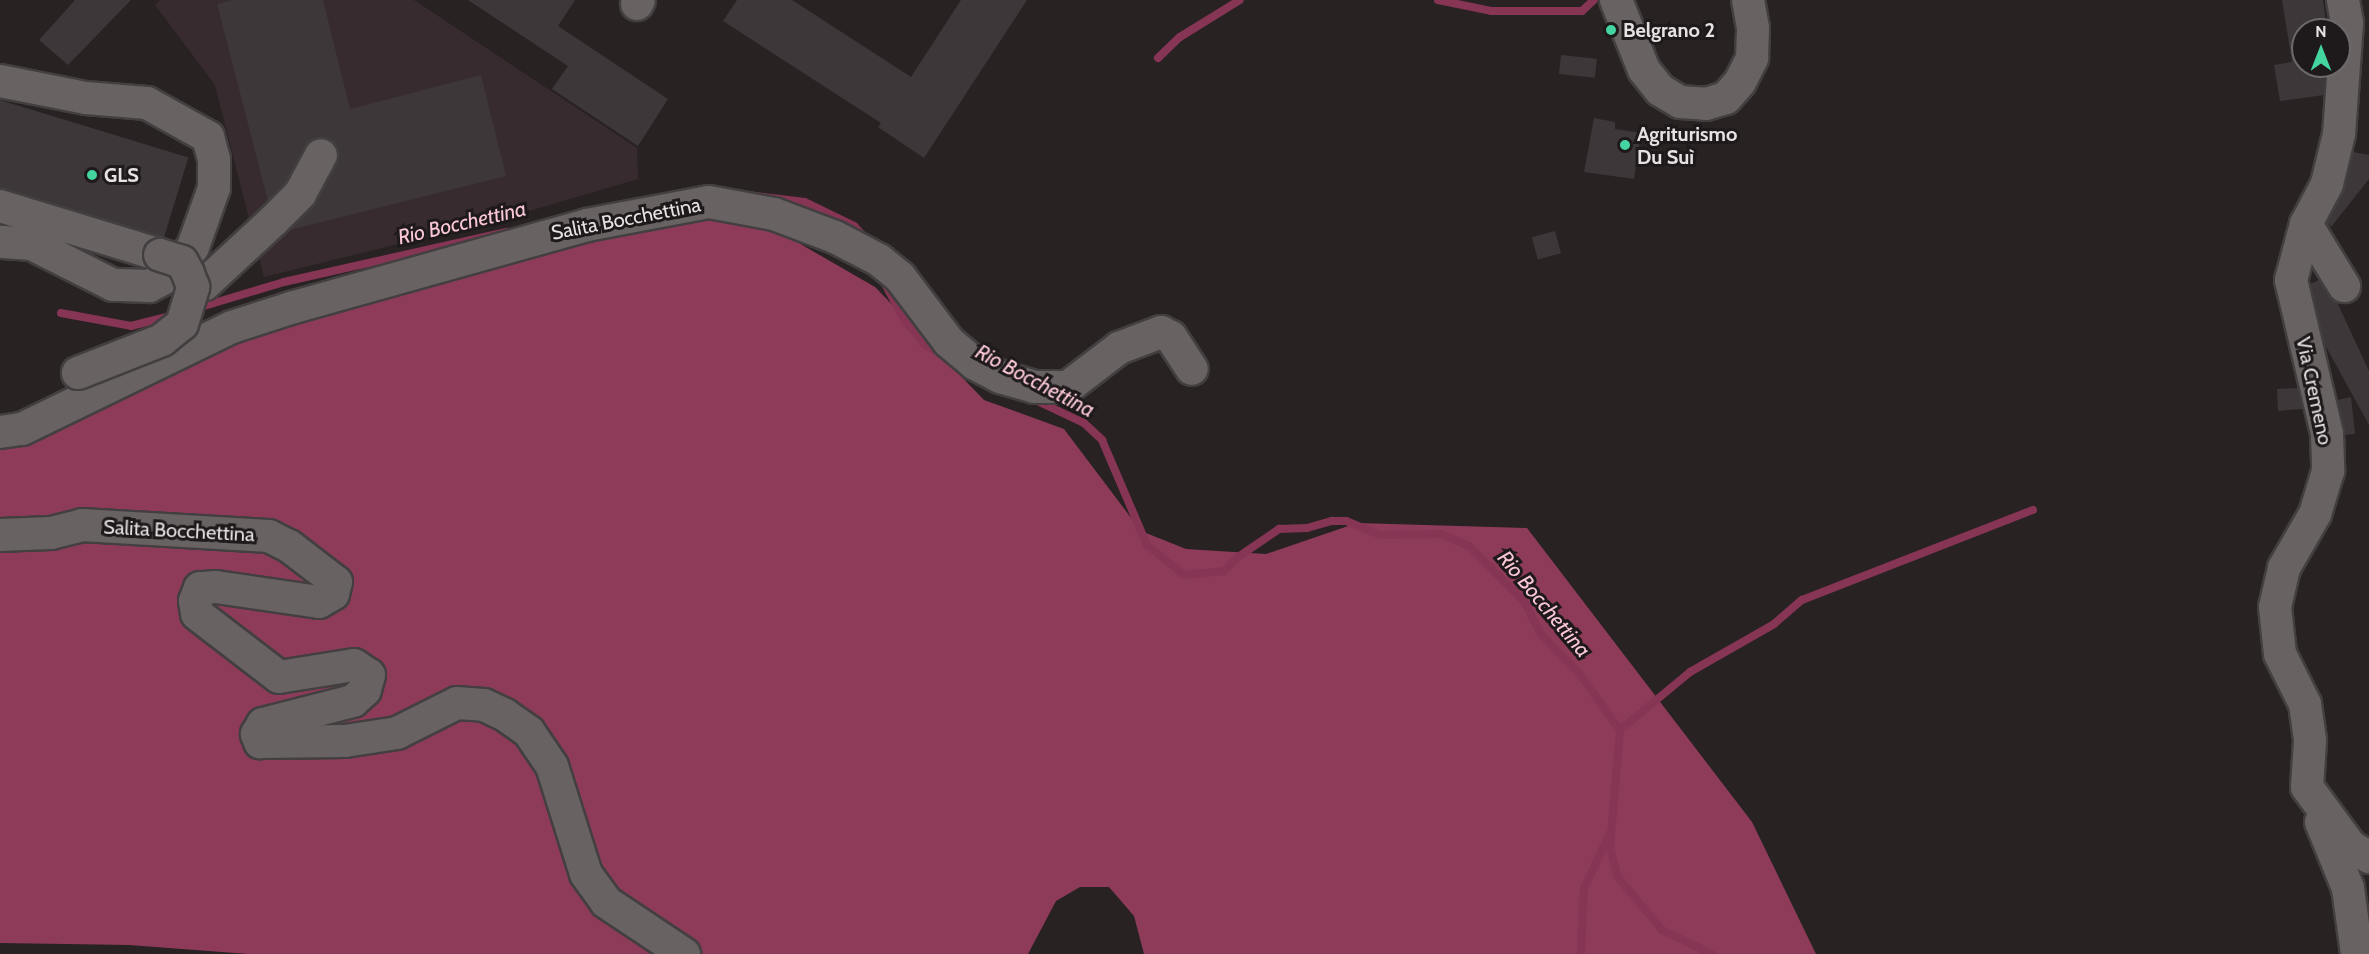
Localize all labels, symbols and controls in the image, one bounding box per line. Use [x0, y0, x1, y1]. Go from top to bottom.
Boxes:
place label: Belgrano 2 [1623, 18, 1715, 42]
north arrow [2291, 18, 2351, 78]
text: N [2315, 22, 2327, 41]
marker: Belgrano 2 [1604, 23, 1618, 37]
place label: Agriturismo Du Suì [1637, 122, 1737, 169]
marker: Agriturismo Du Suì [1618, 138, 1632, 152]
place label: GLS [104, 163, 139, 187]
marker: GLS [85, 168, 99, 182]
street label: Salita Bocchettina [549, 193, 703, 245]
water label: Rio Bocchettina [395, 196, 529, 250]
street label: Via Cremeno [2291, 335, 2337, 447]
water label: Rio Bocchettina [971, 339, 1099, 423]
street label: Salita Bocchettina [103, 515, 255, 547]
water label: Rio Bocchettina [1492, 546, 1596, 662]

